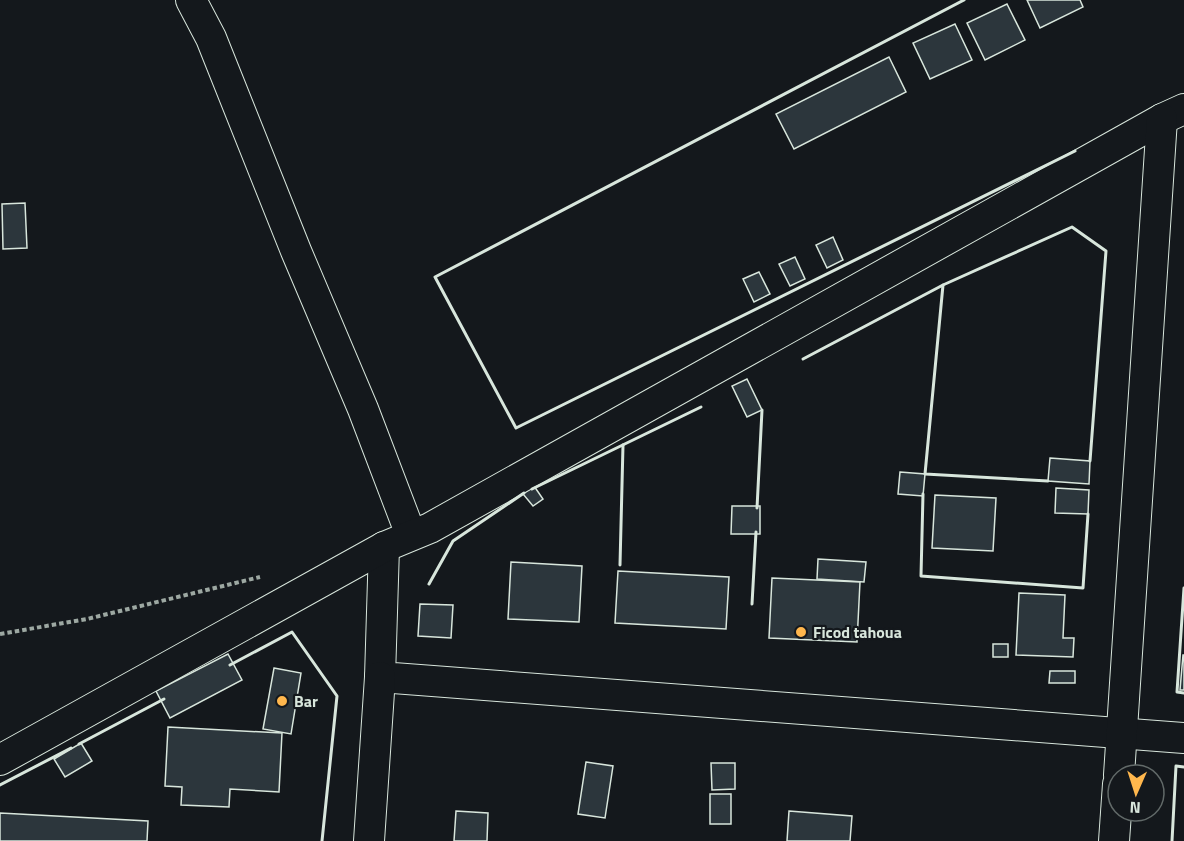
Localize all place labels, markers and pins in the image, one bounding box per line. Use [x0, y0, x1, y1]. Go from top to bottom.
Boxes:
place label: Ficod tahoua [813, 620, 902, 644]
marker: Ficod tahoua [794, 625, 808, 639]
place label: Bar [294, 689, 318, 713]
marker: Bar [275, 694, 289, 708]

